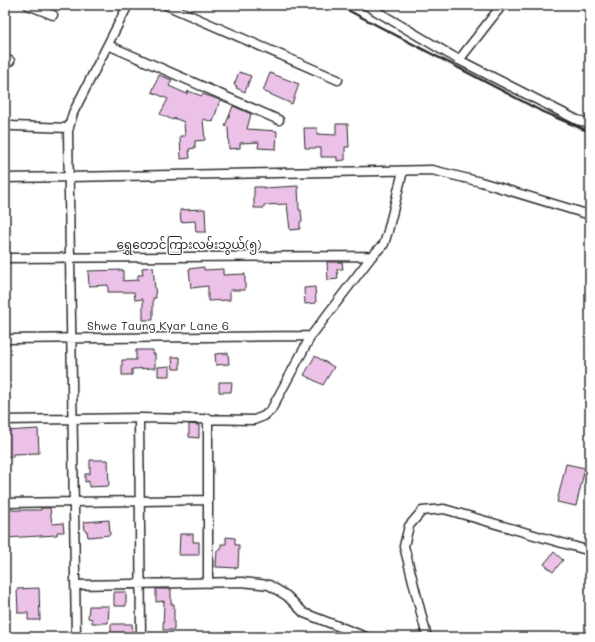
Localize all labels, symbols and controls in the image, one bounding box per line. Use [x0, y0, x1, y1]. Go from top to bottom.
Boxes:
street label: ရွှေတောင်ကြားလမ်းသွယ်(၅) [117, 236, 261, 255]
street label: Shwe Taung Kyar Lane 6 [87, 317, 229, 333]

